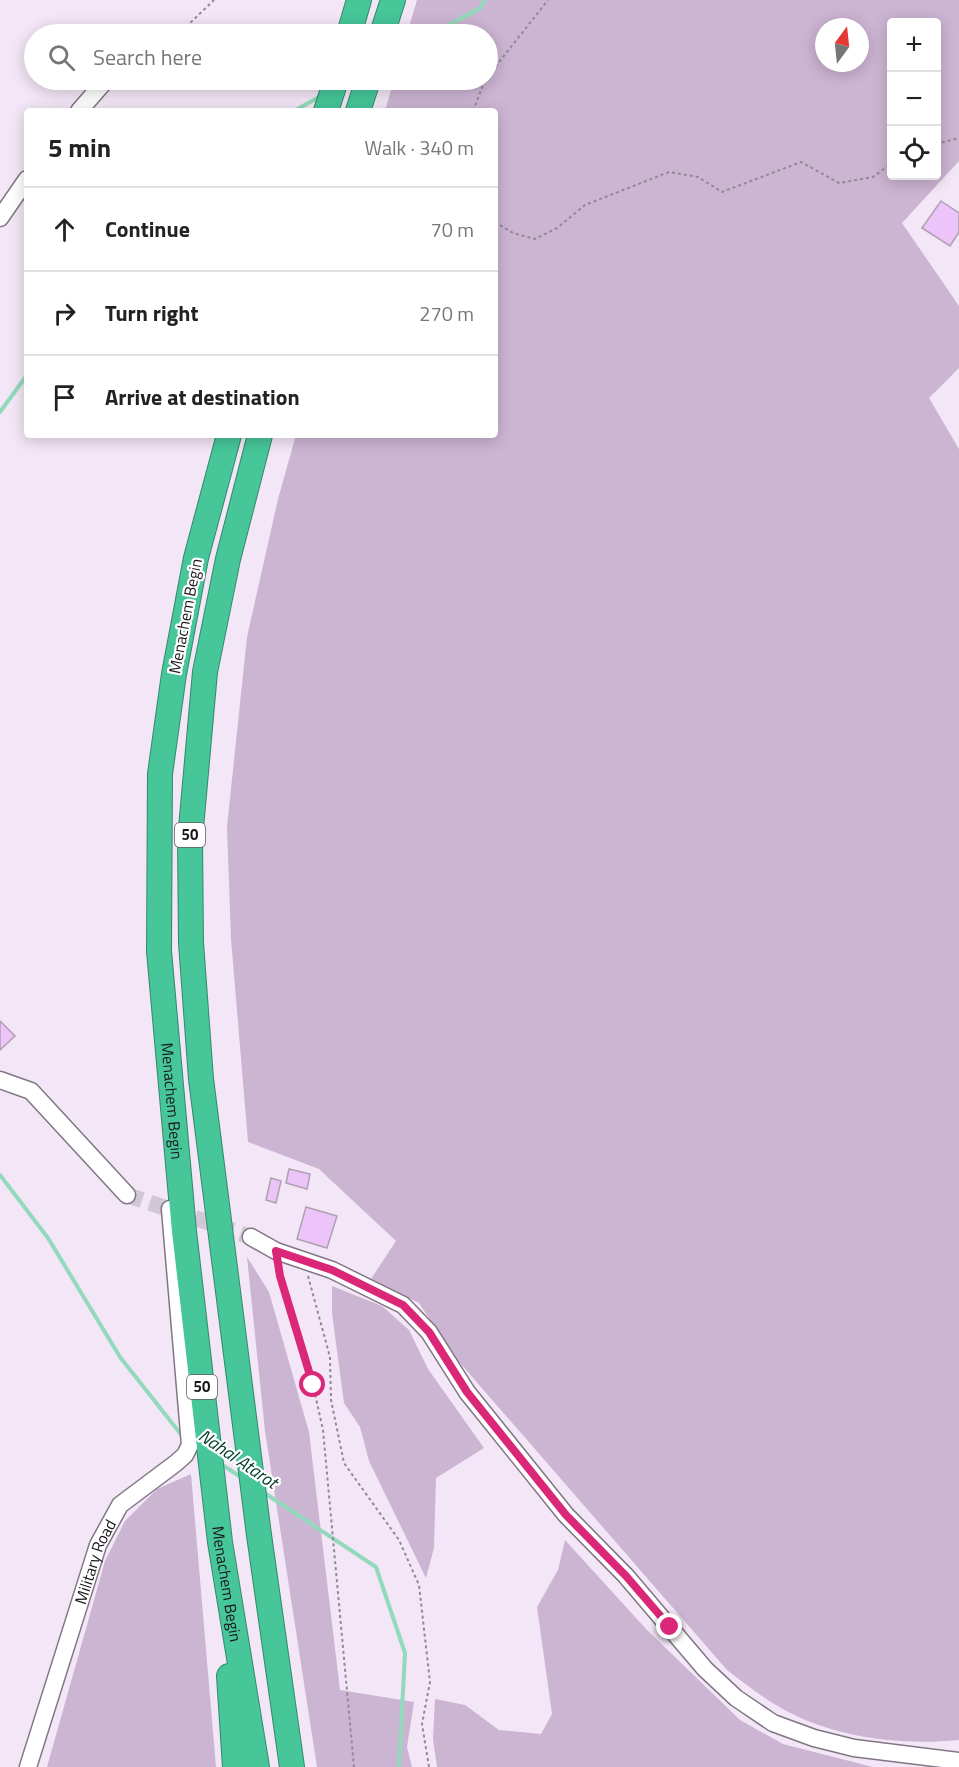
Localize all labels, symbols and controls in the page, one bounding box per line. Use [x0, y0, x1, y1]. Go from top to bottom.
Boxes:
north arrow [815, 18, 869, 72]
map controls [887, 18, 941, 180]
button: + [887, 18, 941, 72]
search box [24, 24, 498, 90]
text: Search here [93, 40, 202, 74]
icon: search [45, 41, 78, 74]
button: − [887, 72, 941, 126]
button: locate [887, 126, 941, 180]
text: 5 min [48, 128, 111, 167]
text: Walk · 340 m [365, 132, 474, 163]
text: Continue [105, 212, 190, 246]
icon: ahead [48, 213, 81, 246]
text: 70 m [430, 214, 474, 245]
text: Turn right [105, 296, 199, 330]
icon: right [48, 297, 81, 330]
text: 270 m [419, 298, 474, 329]
text: Arrive at destination [105, 380, 300, 414]
icon: arrive [48, 381, 81, 414]
street label: Menachem Begin [162, 556, 208, 676]
road number: 50 [175, 823, 205, 847]
street label: Menachem Begin [155, 1042, 190, 1160]
route start [299, 1371, 325, 1397]
road number: 50 [187, 1375, 217, 1399]
water label: Nahal Atarot [193, 1422, 285, 1496]
street label: Military Road [68, 1515, 122, 1607]
street label: Menachem Begin [206, 1525, 248, 1644]
route end [656, 1613, 682, 1639]

